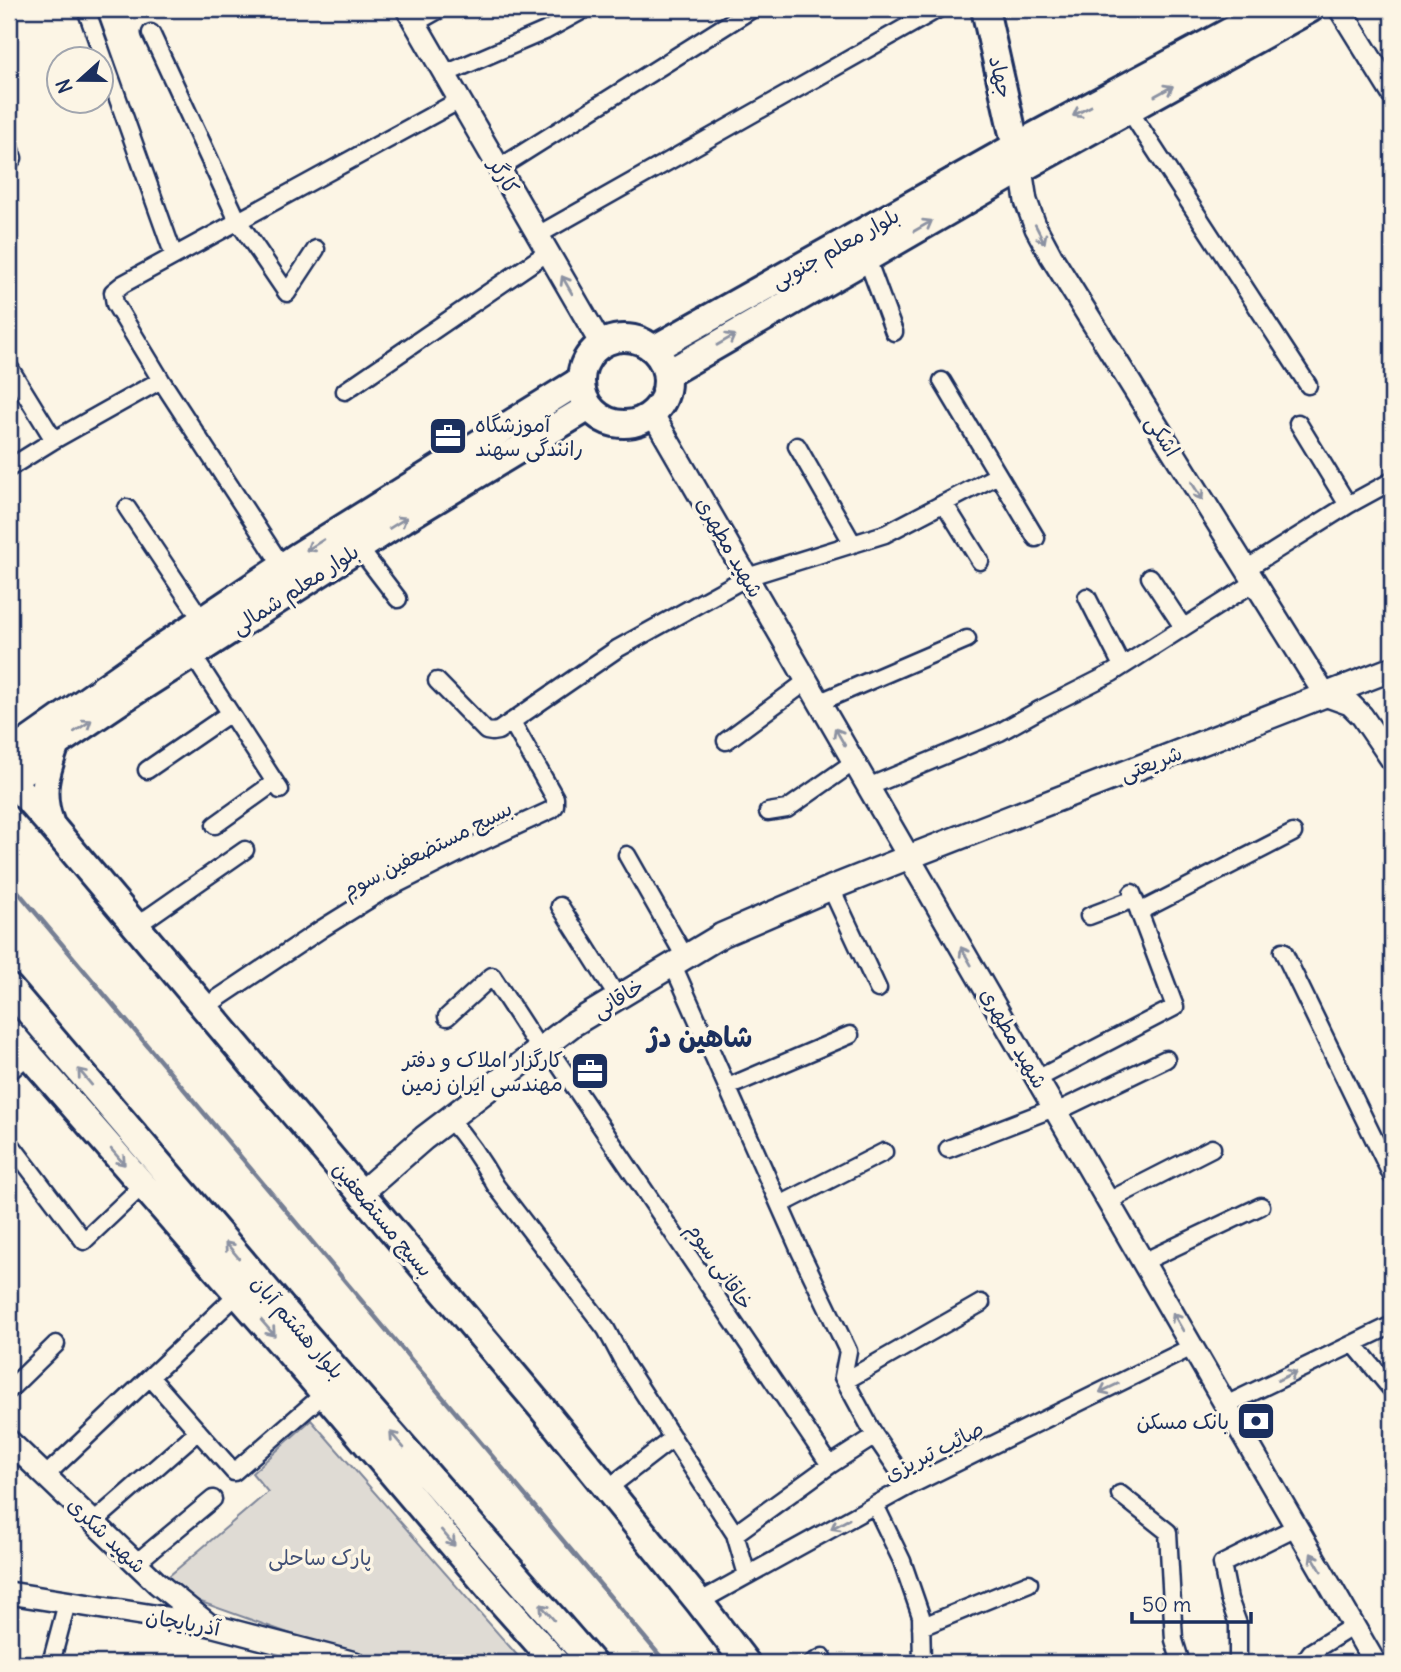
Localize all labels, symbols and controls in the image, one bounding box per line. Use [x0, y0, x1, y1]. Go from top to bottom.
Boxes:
north arrow [46, 46, 116, 116]
street label: جهاد [983, 53, 1019, 101]
text: N [51, 76, 78, 97]
one-way arrow [1153, 84, 1173, 98]
one-way arrow [1072, 104, 1093, 118]
street label: کارگر [482, 151, 525, 199]
street label: بلوار معلم جنوبی [766, 202, 905, 297]
one-way arrow [912, 219, 932, 233]
one-way arrow [1033, 223, 1047, 244]
one-way arrow [560, 275, 574, 295]
one-way arrow [715, 333, 735, 347]
street label: اشکی [1139, 410, 1186, 462]
place label: آموزشگاه رانندگی سهند [475, 411, 583, 463]
office icon: آموزشگاه رانندگی سهند [427, 415, 469, 457]
one-way arrow [1191, 480, 1205, 500]
street label: شهید مطهری [690, 492, 770, 602]
one-way arrow [387, 516, 407, 530]
street label: بلوار معلم شمالی [226, 538, 366, 643]
one-way arrow [305, 539, 325, 553]
one-way arrow [73, 719, 92, 733]
one-way arrow [833, 728, 847, 748]
street label: شریعتی [1116, 739, 1186, 788]
street label: بسیج مستضعفین سوم [337, 794, 518, 906]
one-way arrow [959, 946, 973, 966]
street label: خاقانی [587, 972, 649, 1025]
street label: شهید مطهری [974, 983, 1054, 1093]
district label: شاهین دژ [645, 1019, 752, 1055]
place label: کارگزار املاک و دفتر مهندسی ایران زمین [401, 1046, 563, 1098]
office icon: کارگزار املاک و دفتر مهندسی ایران زمین [569, 1050, 611, 1092]
one-way arrow [77, 1068, 93, 1086]
one-way arrow [110, 1148, 126, 1166]
street label: بسیج مستضعفین [326, 1156, 439, 1283]
street label: خاقانی سوم [678, 1217, 759, 1317]
one-way arrow [224, 1241, 240, 1259]
street label: بلوار هشتم آبان [243, 1269, 351, 1387]
one-way arrow [1171, 1313, 1185, 1333]
one-way arrow [260, 1319, 276, 1337]
one-way arrow [1276, 1368, 1297, 1382]
one-way arrow [1099, 1382, 1120, 1395]
bank icon: بانک مسکن [1235, 1400, 1277, 1442]
place label: بانک مسکن [1136, 1408, 1229, 1435]
street label: صائب تبریزی [880, 1414, 988, 1488]
one-way arrow [389, 1432, 405, 1450]
street label: شهید شکری [62, 1491, 152, 1579]
one-way arrow [830, 1518, 851, 1531]
one-way arrow [440, 1529, 456, 1547]
park label: پارک ساحلی [268, 1544, 372, 1572]
one-way arrow [1309, 1552, 1323, 1572]
scale bar [1132, 1581, 1250, 1625]
text: 50 m [1142, 1591, 1191, 1618]
street label: آذربایجان [144, 1602, 223, 1642]
one-way arrow [539, 1603, 555, 1621]

